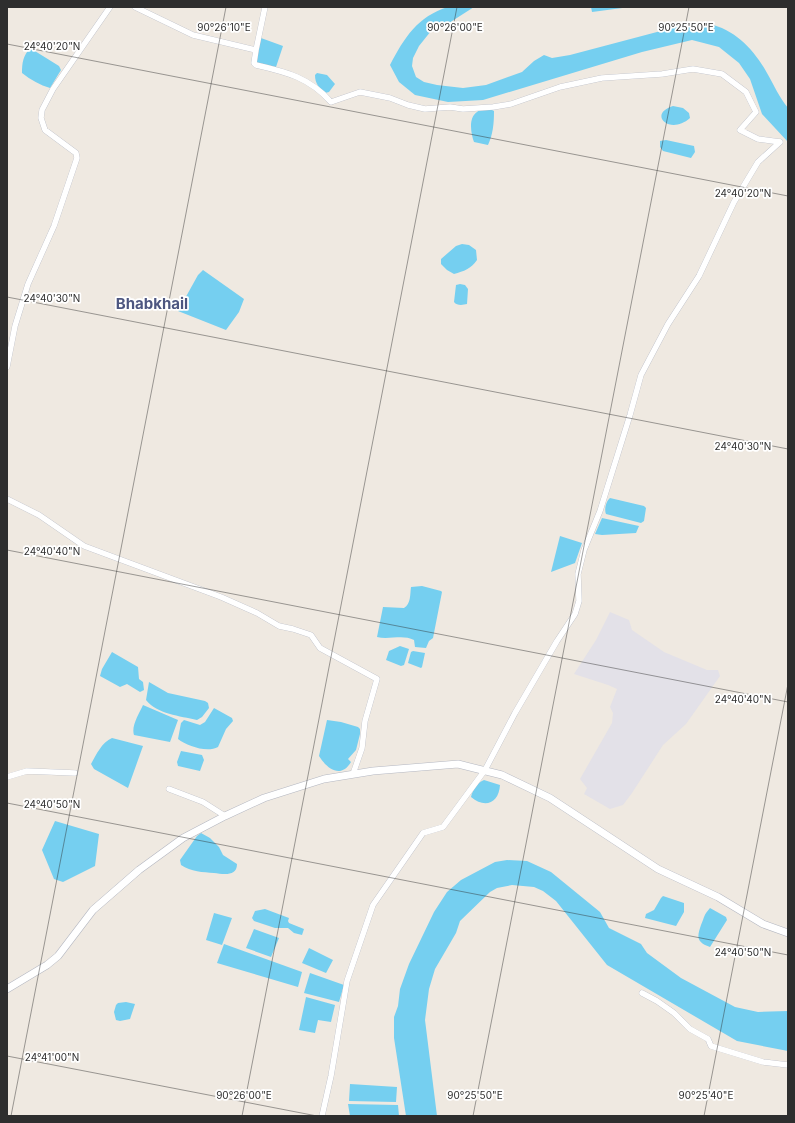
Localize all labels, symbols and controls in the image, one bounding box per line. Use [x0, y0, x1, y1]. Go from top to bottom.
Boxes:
text: 90°26'10"E [197, 21, 251, 33]
text: 90°26'00"E [427, 21, 483, 33]
text: 90°25'50"E [658, 21, 714, 33]
text: 24°40'20"N [24, 40, 80, 52]
text: 24°40'20"N [715, 187, 771, 199]
text: 24°40'30"N [24, 292, 80, 304]
district label: Bhabkhail [116, 294, 188, 313]
text: 24°40'30"N [715, 440, 771, 452]
text: 24°40'40"N [24, 545, 80, 557]
text: 24°40'40"N [715, 693, 771, 705]
text: 24°40'50"N [24, 798, 80, 810]
text: 24°40'50"N [715, 946, 771, 958]
text: 24°41'00"N [25, 1051, 79, 1063]
text: 90°26'00"E [216, 1089, 272, 1101]
text: 90°25'50"E [447, 1089, 503, 1101]
text: 90°25'40"E [678, 1089, 734, 1101]

